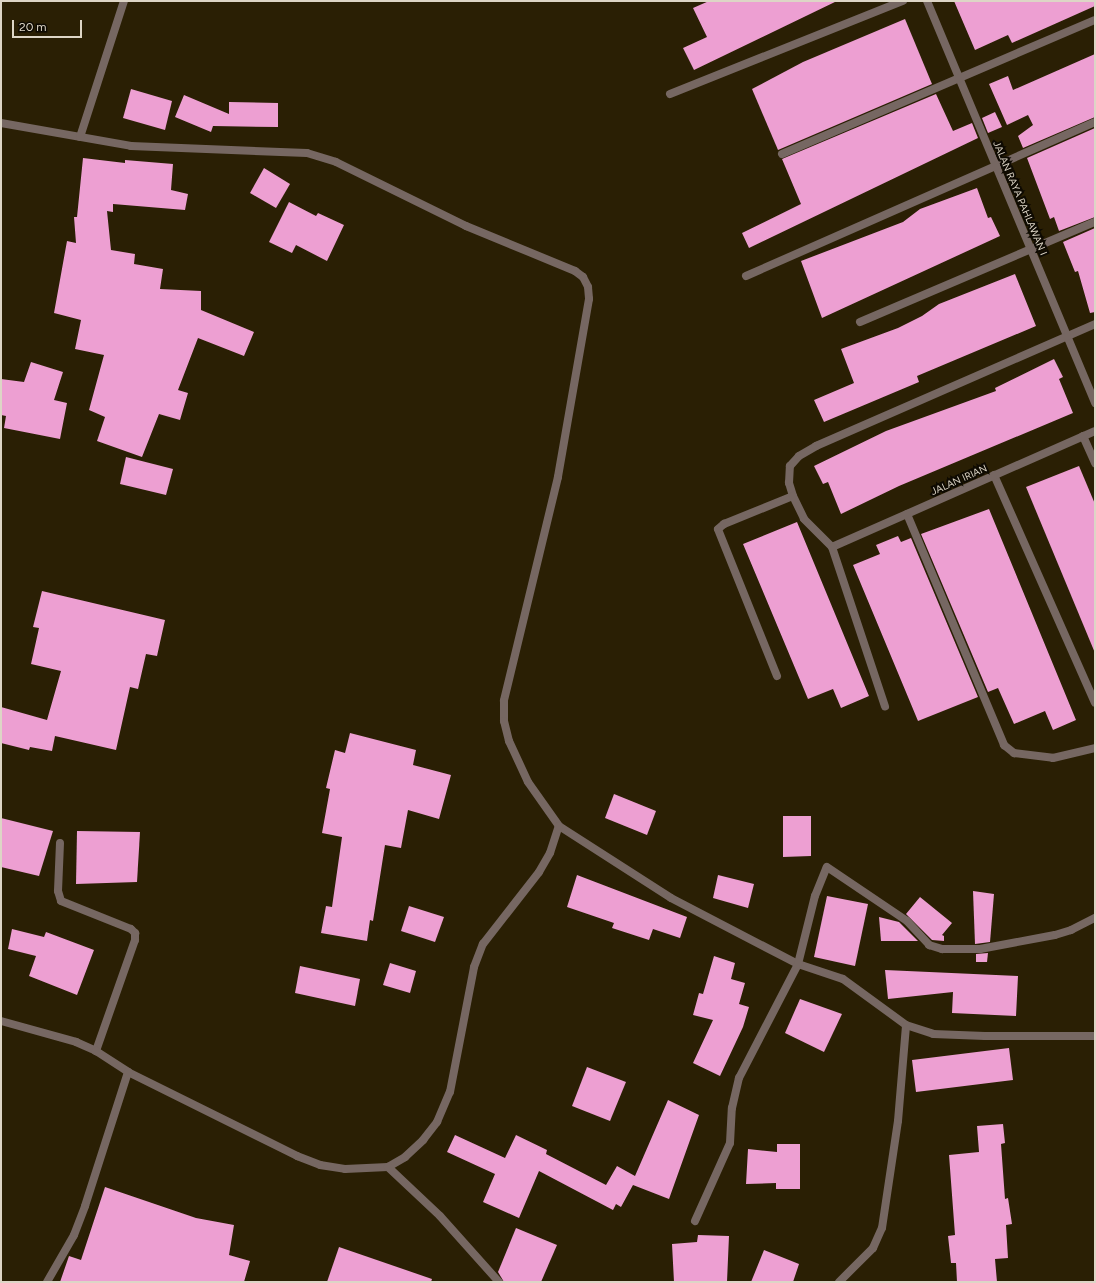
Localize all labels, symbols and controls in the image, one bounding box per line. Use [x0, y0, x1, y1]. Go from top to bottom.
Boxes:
scale bar [14, 12, 84, 38]
text: 20 m [19, 20, 47, 34]
street label: JALAN RAYA PAHLAWAN I [990, 139, 1050, 257]
street label: JALAN IRIAN [929, 462, 989, 498]

